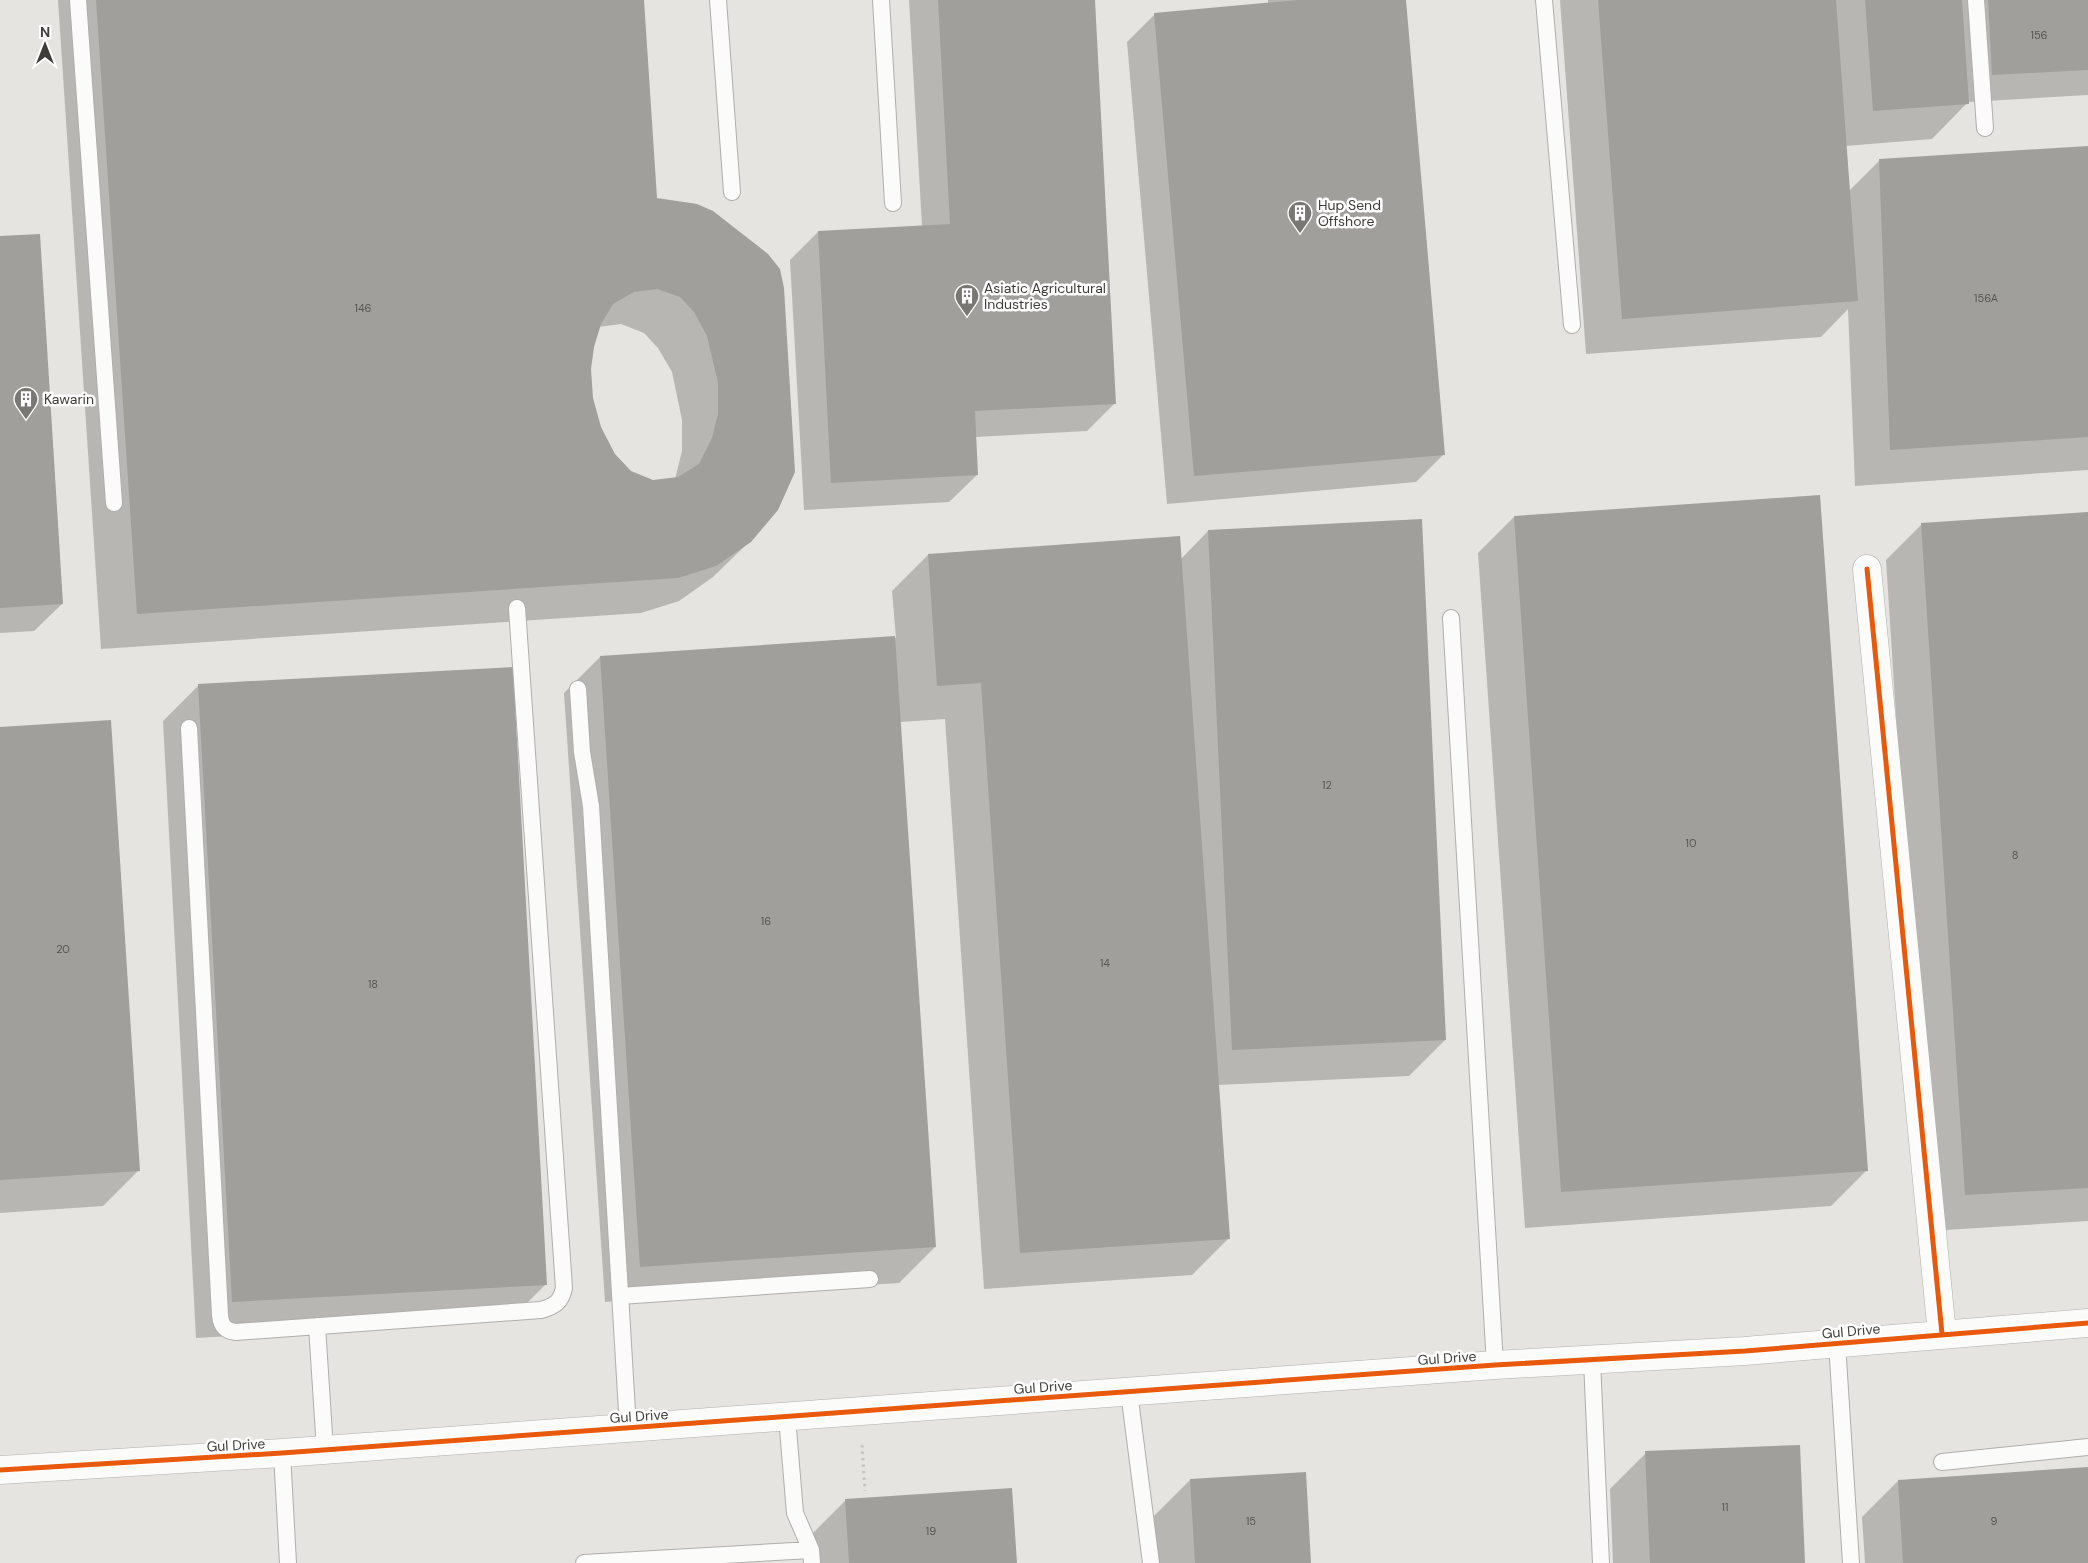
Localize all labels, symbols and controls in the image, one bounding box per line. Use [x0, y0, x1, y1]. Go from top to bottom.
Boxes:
north arrow [20, 20, 70, 70]
text: N [40, 23, 50, 41]
house number: 156 [2030, 28, 2048, 42]
place label: Hup Send Offshore [1318, 196, 1381, 230]
building icon: Hup Send Offshore [1287, 200, 1313, 234]
place label: Asiatic Agricultural Industries [984, 279, 1106, 313]
building icon: Asiatic Agricultural Industries [954, 283, 980, 317]
house number: 156A [1974, 291, 1998, 305]
house number: 146 [354, 301, 372, 315]
building icon: Kawarin [13, 386, 39, 420]
place label: Kawarin [44, 390, 94, 408]
house number: 12 [1322, 778, 1332, 792]
house number: 10 [1686, 836, 1696, 850]
house number: 8 [2012, 848, 2018, 862]
house number: 16 [761, 914, 771, 928]
house number: 20 [56, 942, 70, 956]
house number: 14 [1100, 956, 1110, 970]
house number: 18 [368, 977, 378, 991]
street label: Gul Drive [1821, 1319, 1881, 1343]
street label: Gul Drive [1417, 1347, 1477, 1369]
street label: Gul Drive [1013, 1376, 1073, 1398]
street label: Gul Drive [609, 1405, 669, 1427]
street label: Gul Drive [206, 1434, 266, 1456]
house number: 11 [1722, 1500, 1728, 1514]
house number: 15 [1246, 1514, 1256, 1528]
house number: 9 [1991, 1514, 1998, 1528]
house number: 19 [926, 1524, 936, 1538]

